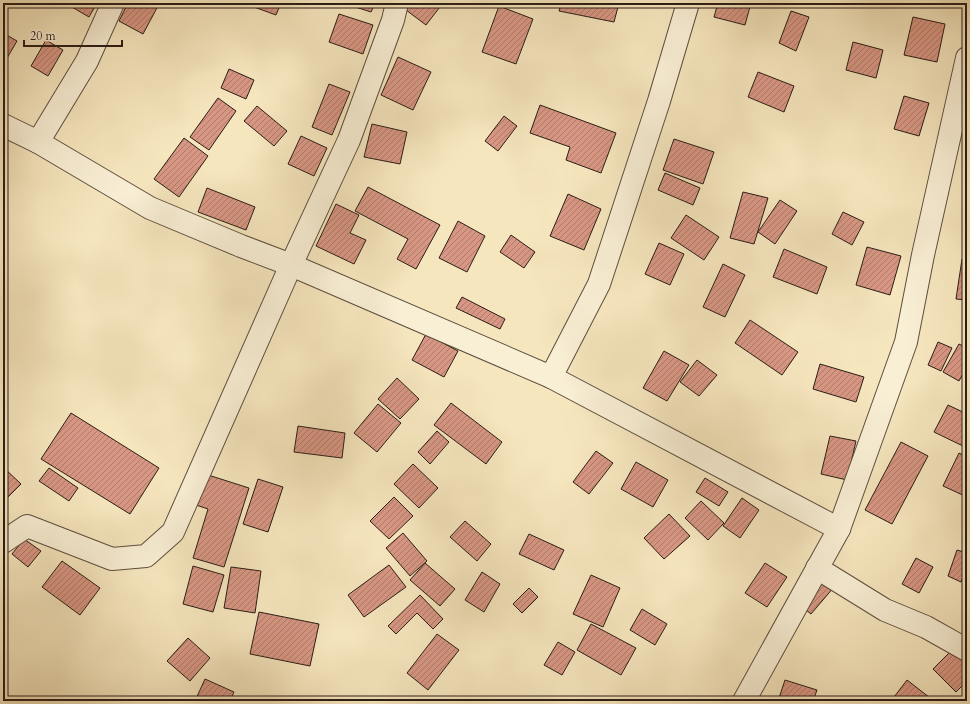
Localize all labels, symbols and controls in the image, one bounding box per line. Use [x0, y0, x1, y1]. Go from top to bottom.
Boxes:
scale bar [24, 22, 122, 48]
text: 20 m [30, 28, 57, 44]

